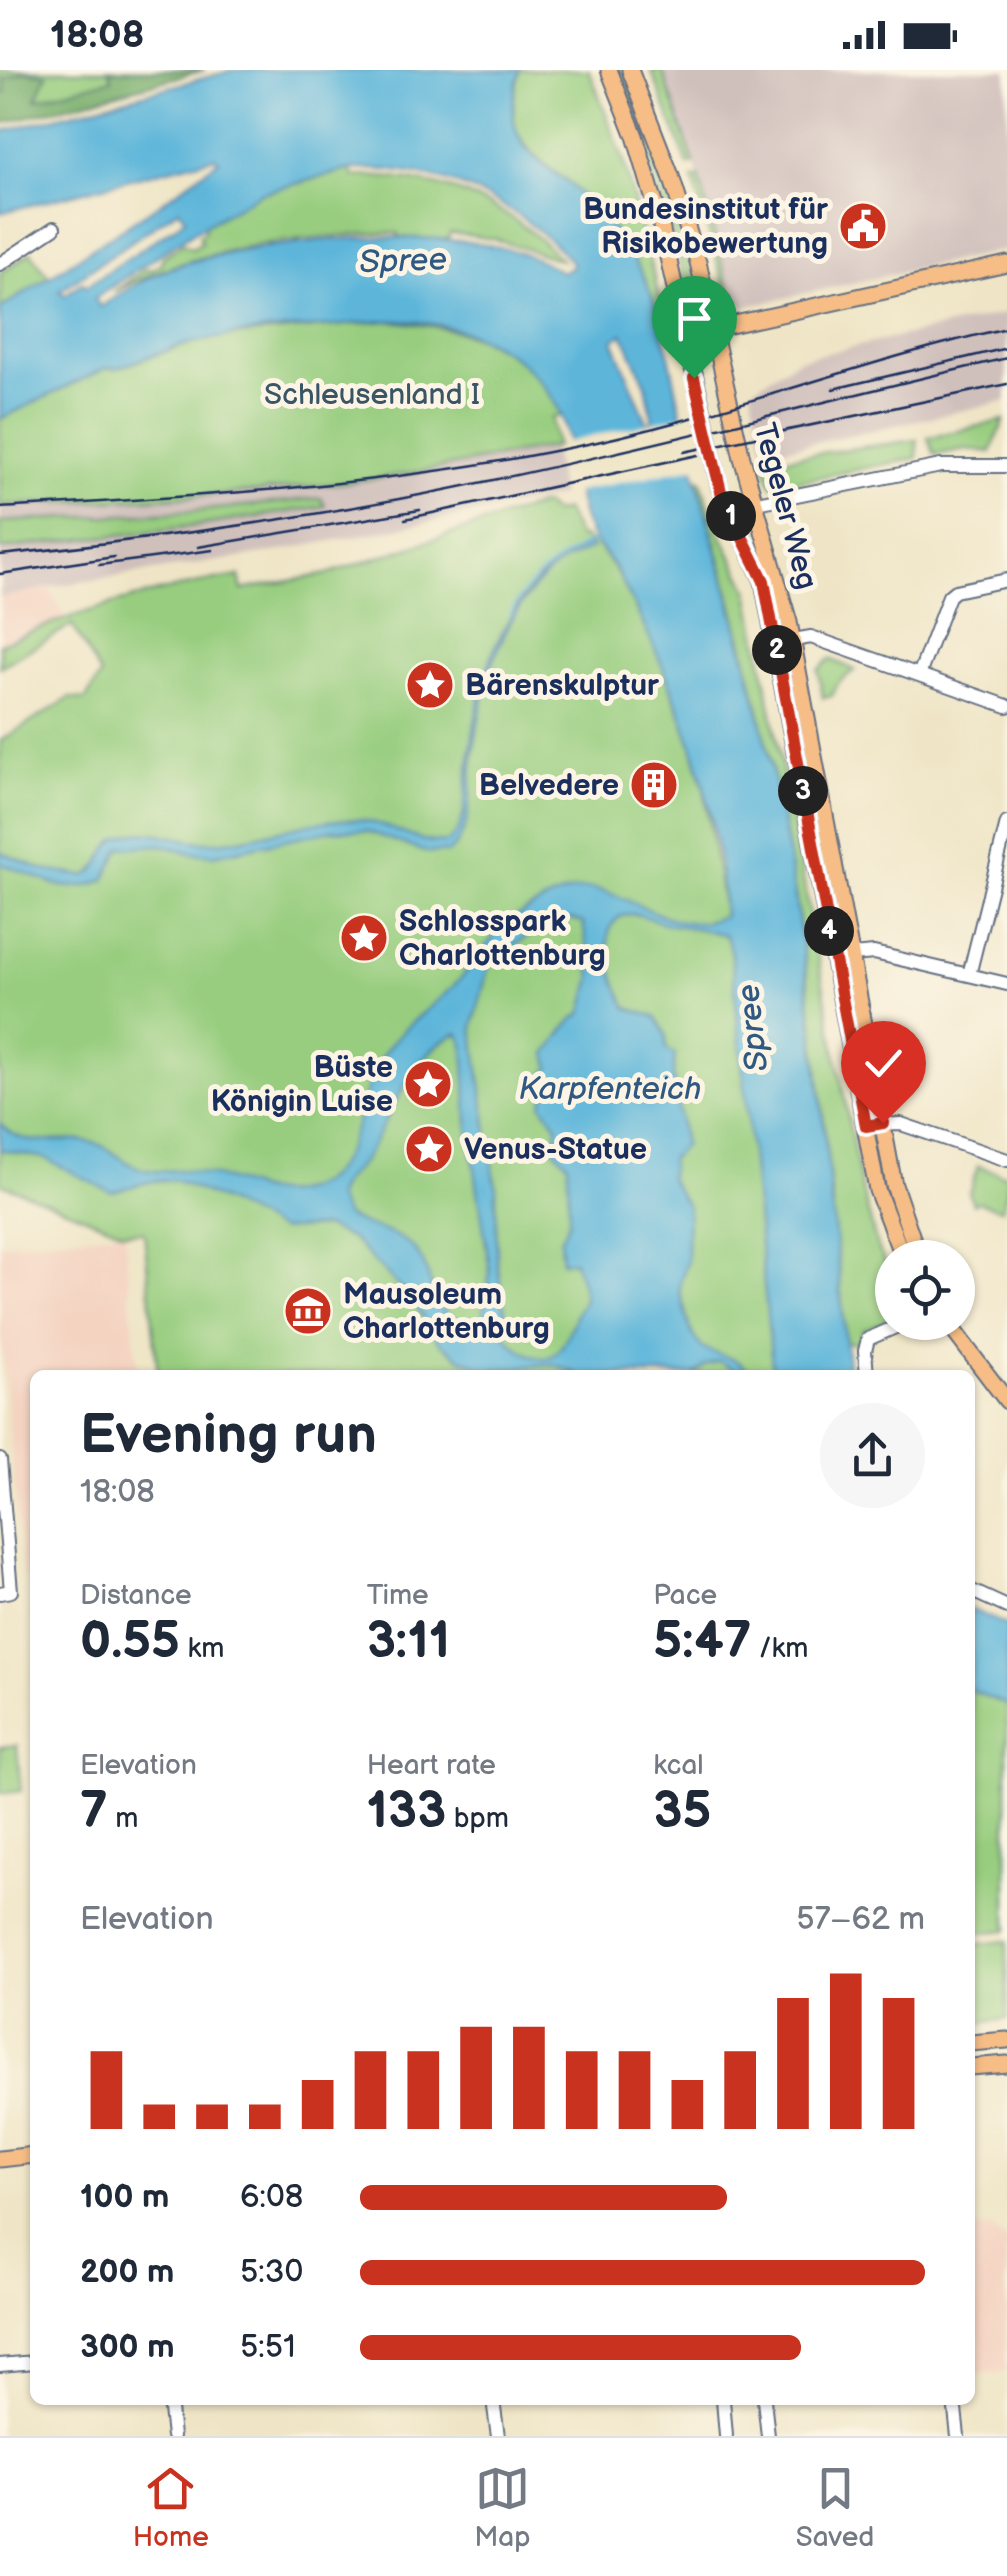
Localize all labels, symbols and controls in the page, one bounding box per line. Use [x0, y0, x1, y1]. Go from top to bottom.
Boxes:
text: 18:08 [50, 13, 144, 58]
place label: Bundesinstitut für Risikobewertung [583, 192, 829, 262]
public building icon: Bundesinstitut für Risikobewertung [837, 200, 889, 252]
water label: Spree [359, 240, 448, 283]
pin [652, 276, 737, 379]
icon: arrive [667, 291, 722, 346]
park label: Schleusenland I [264, 377, 480, 413]
street label: Tegeler Weg [746, 419, 824, 593]
pin: 1 [706, 491, 756, 541]
text: 1 [725, 499, 737, 532]
pin: 2 [752, 625, 802, 675]
text: 2 [769, 633, 785, 666]
place icon: Bärenskulptur [404, 659, 456, 711]
place label: Bärenskulptur [465, 668, 660, 704]
building icon: Belvedere [628, 759, 680, 811]
pin: 3 [778, 766, 828, 816]
place label: Belvedere [479, 768, 619, 804]
text: 3 [795, 774, 811, 807]
place label: Schlosspark Charlottenburg [399, 904, 606, 974]
pin: 4 [804, 906, 854, 956]
place icon: Schlosspark Charlottenburg [338, 912, 390, 964]
text: 4 [821, 914, 837, 947]
water label: Spree [730, 982, 777, 1074]
pin [841, 1021, 926, 1124]
icon: check [856, 1036, 911, 1091]
place label: Büste Königin Luise [211, 1050, 393, 1120]
place icon: Büste Königin Luise [402, 1058, 454, 1110]
water label: Karpfenteich [519, 1070, 701, 1109]
place icon: Venus-Statue [403, 1123, 455, 1175]
place label: Venus-Statue [464, 1132, 647, 1168]
map controls [875, 1240, 975, 1340]
button: locate [875, 1240, 975, 1340]
place label: Mausoleum Charlottenburg [343, 1277, 550, 1347]
museum icon: Mausoleum Charlottenburg [282, 1285, 334, 1337]
text: Evening run [80, 1402, 377, 1469]
button: share [820, 1403, 925, 1508]
text: 18:08 [80, 1473, 155, 1512]
text: Distance [80, 1579, 192, 1612]
text: Time [367, 1579, 429, 1612]
text: Pace [653, 1579, 717, 1612]
text: 0.55 [80, 1612, 180, 1672]
text: 3:11 [367, 1612, 450, 1672]
text: 5:47 [653, 1612, 751, 1672]
text: km [180, 1632, 224, 1665]
text: /km [751, 1632, 808, 1665]
text: Elevation [80, 1749, 197, 1782]
text: Heart rate [367, 1749, 496, 1782]
text: kcal [653, 1749, 704, 1782]
text: 7 [80, 1782, 108, 1842]
text: 133 [367, 1782, 446, 1842]
text: 35 [653, 1782, 711, 1842]
text: m [108, 1802, 138, 1835]
text: bpm [446, 1802, 509, 1835]
text: Elevation [80, 1900, 213, 1939]
text: 57–62 m [796, 1900, 925, 1939]
text: 100 m [80, 2178, 169, 2217]
text: 6:08 [240, 2178, 304, 2217]
text: 200 m [80, 2253, 174, 2292]
text: 5:30 [240, 2253, 303, 2292]
text: 300 m [80, 2328, 175, 2367]
text: 5:51 [240, 2328, 296, 2367]
tab: Home [133, 2461, 209, 2554]
tab: Map [474, 2461, 530, 2554]
tab: Saved [796, 2461, 874, 2554]

